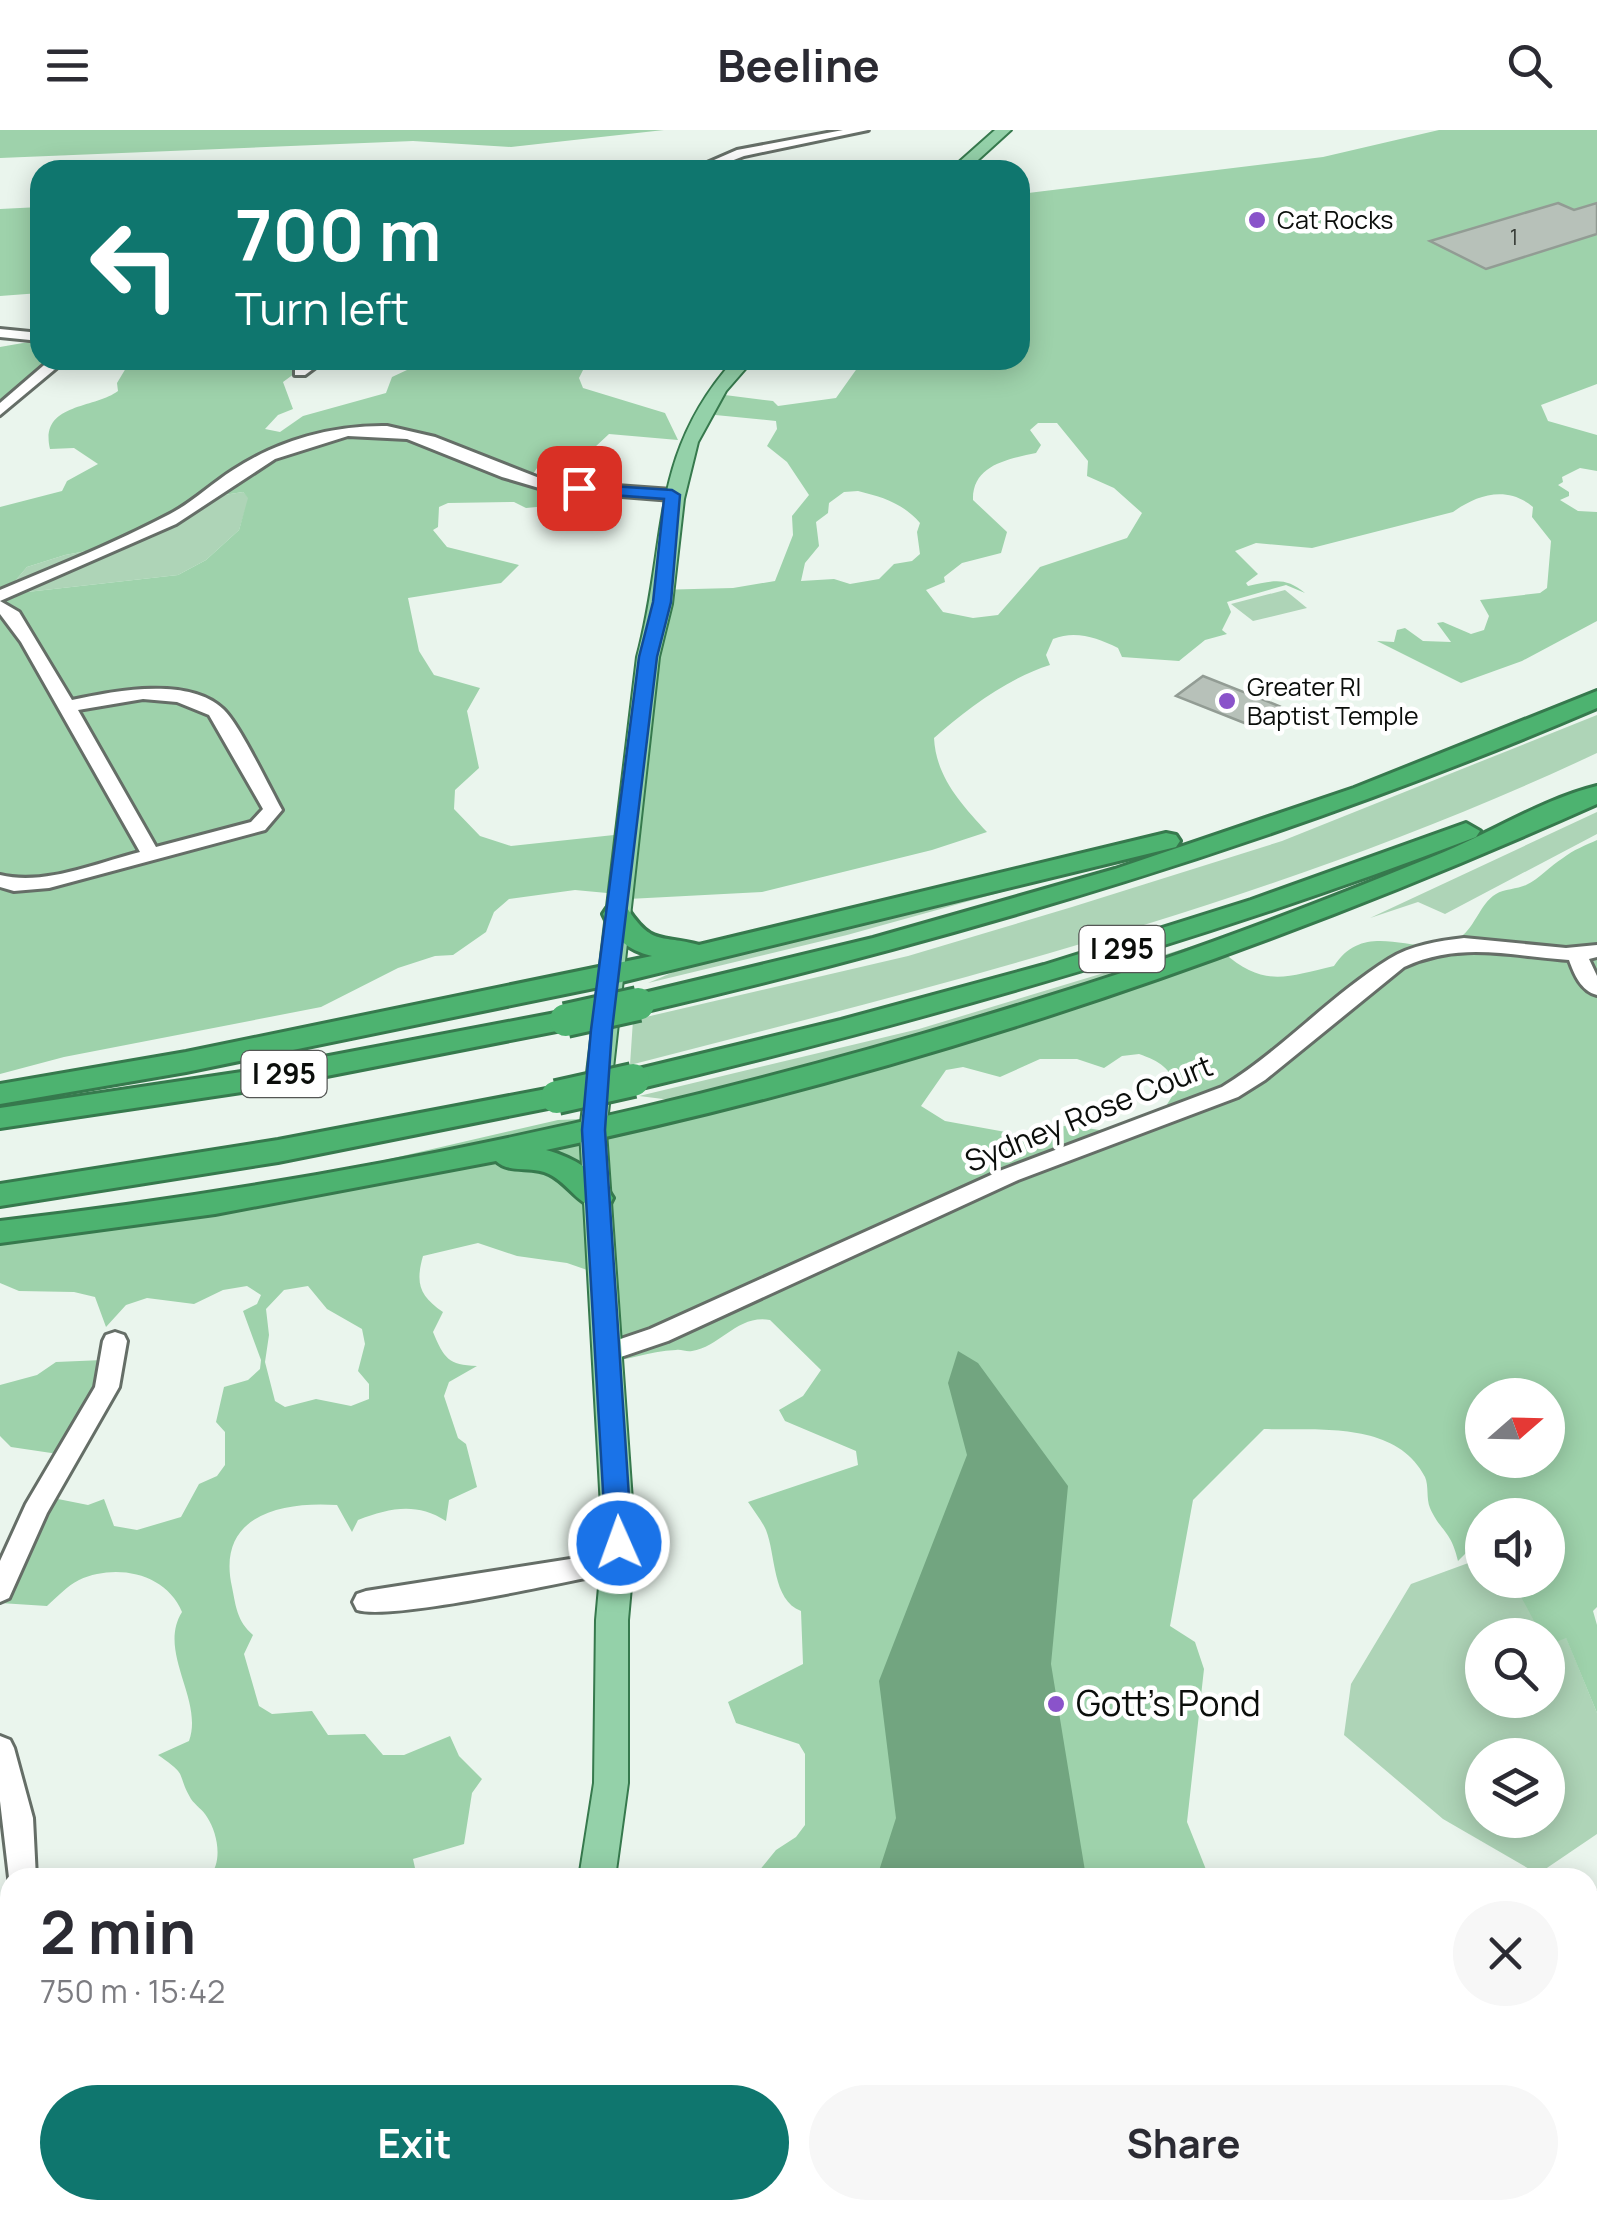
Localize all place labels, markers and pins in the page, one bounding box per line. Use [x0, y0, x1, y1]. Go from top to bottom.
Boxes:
place label: Cat Rocks [1277, 202, 1393, 237]
marker: Cat Rocks [1246, 209, 1268, 231]
pin [537, 446, 622, 531]
place label: Greater RI Baptist Temple [1247, 669, 1419, 733]
marker: Greater RI Baptist Temple [1216, 690, 1238, 712]
place label: Gott's Pond [1076, 1679, 1261, 1727]
marker: Gott's Pond [1045, 1693, 1067, 1715]

